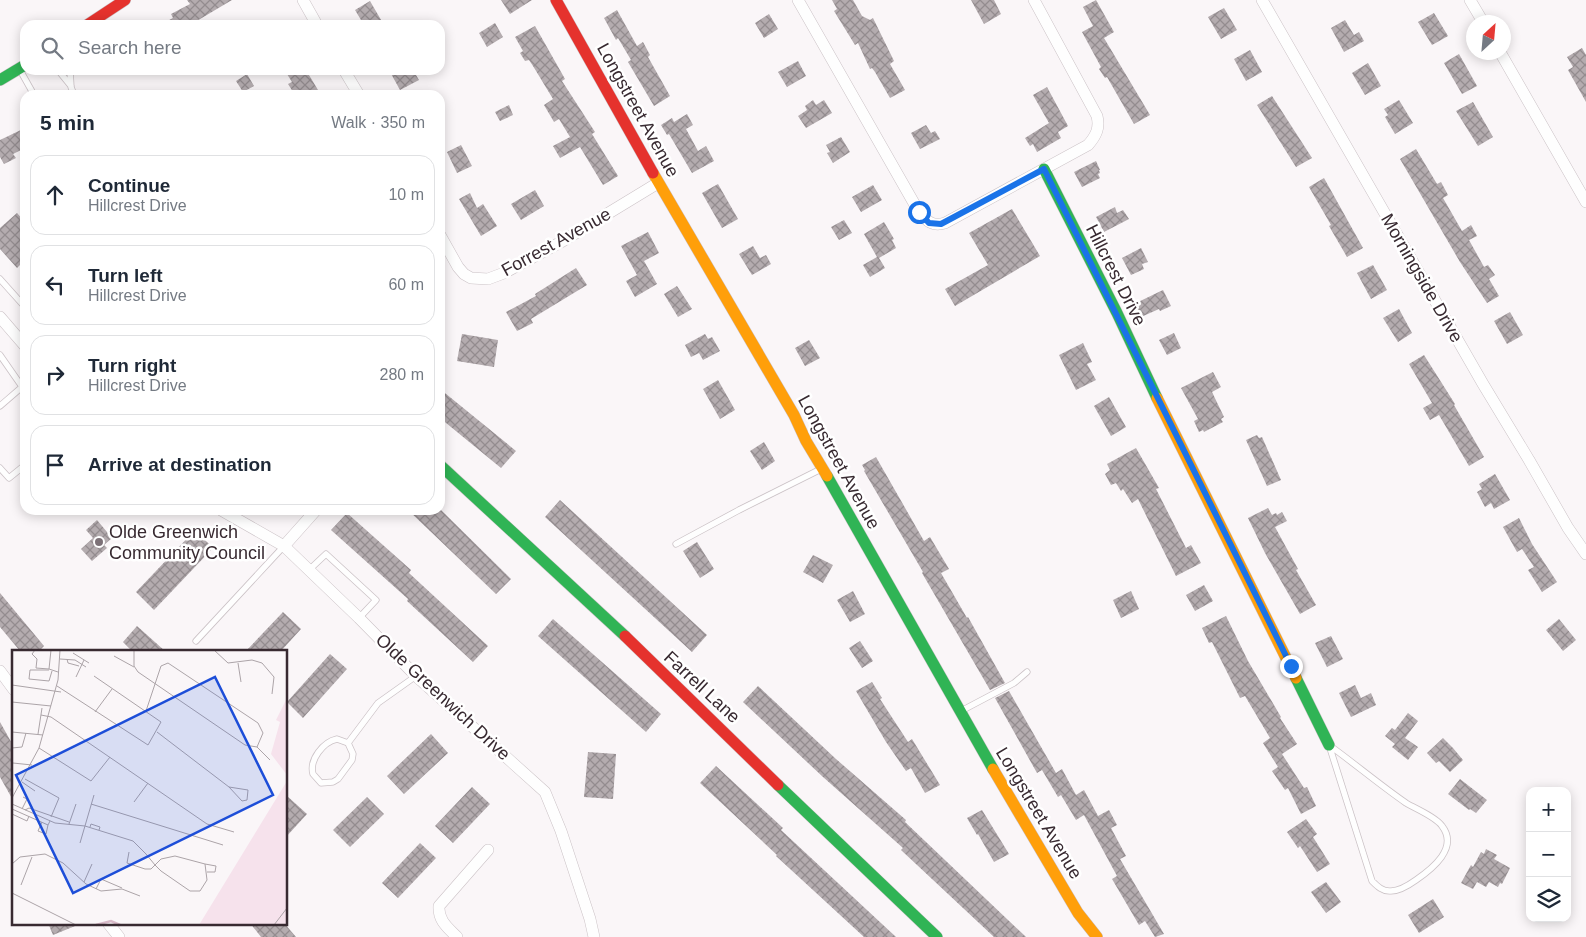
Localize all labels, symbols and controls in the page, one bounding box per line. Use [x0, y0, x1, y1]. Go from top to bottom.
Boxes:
north arrow [1466, 15, 1511, 60]
search box [20, 20, 445, 75]
icon: search [38, 34, 66, 62]
text: Search here [78, 37, 182, 58]
street label: Longstreet Avenue [593, 40, 683, 180]
text: 5 min [40, 111, 95, 134]
text: Walk · 350 m [331, 114, 425, 131]
text: Continue [88, 175, 170, 196]
icon: ahead [41, 181, 69, 209]
text: 10 m [388, 186, 424, 203]
text: Hillcrest Drive [88, 197, 187, 214]
route start [908, 201, 931, 224]
street label: Forrest Avenue [498, 204, 614, 280]
street label: Morningside Drive [1377, 210, 1467, 346]
street label: Hillcrest Drive [1082, 221, 1150, 329]
text: Turn left [88, 265, 163, 286]
icon: left [41, 271, 69, 299]
text: 60 m [388, 276, 424, 293]
text: Hillcrest Drive [88, 287, 187, 304]
text: Turn right [88, 355, 176, 376]
icon: right [41, 361, 69, 389]
text: 280 m [380, 366, 424, 383]
text: Hillcrest Drive [88, 377, 187, 394]
street label: Longstreet Avenue [794, 392, 884, 532]
icon: arrive [41, 451, 69, 479]
text: Arrive at destination [88, 454, 272, 475]
place label: Olde Greenwich Community Council [109, 522, 265, 563]
marker: Olde Greenwich Community Council [93, 536, 105, 548]
street label: Olde Greenwich Drive [372, 630, 514, 764]
street label: Farrell Lane [660, 647, 744, 727]
inset map [12, 650, 288, 924]
route end [1280, 655, 1303, 678]
street label: Longstreet Avenue [992, 744, 1086, 882]
map controls [1526, 787, 1571, 922]
button: + [1526, 787, 1571, 832]
button: − [1526, 832, 1571, 877]
button: layers [1526, 877, 1571, 922]

